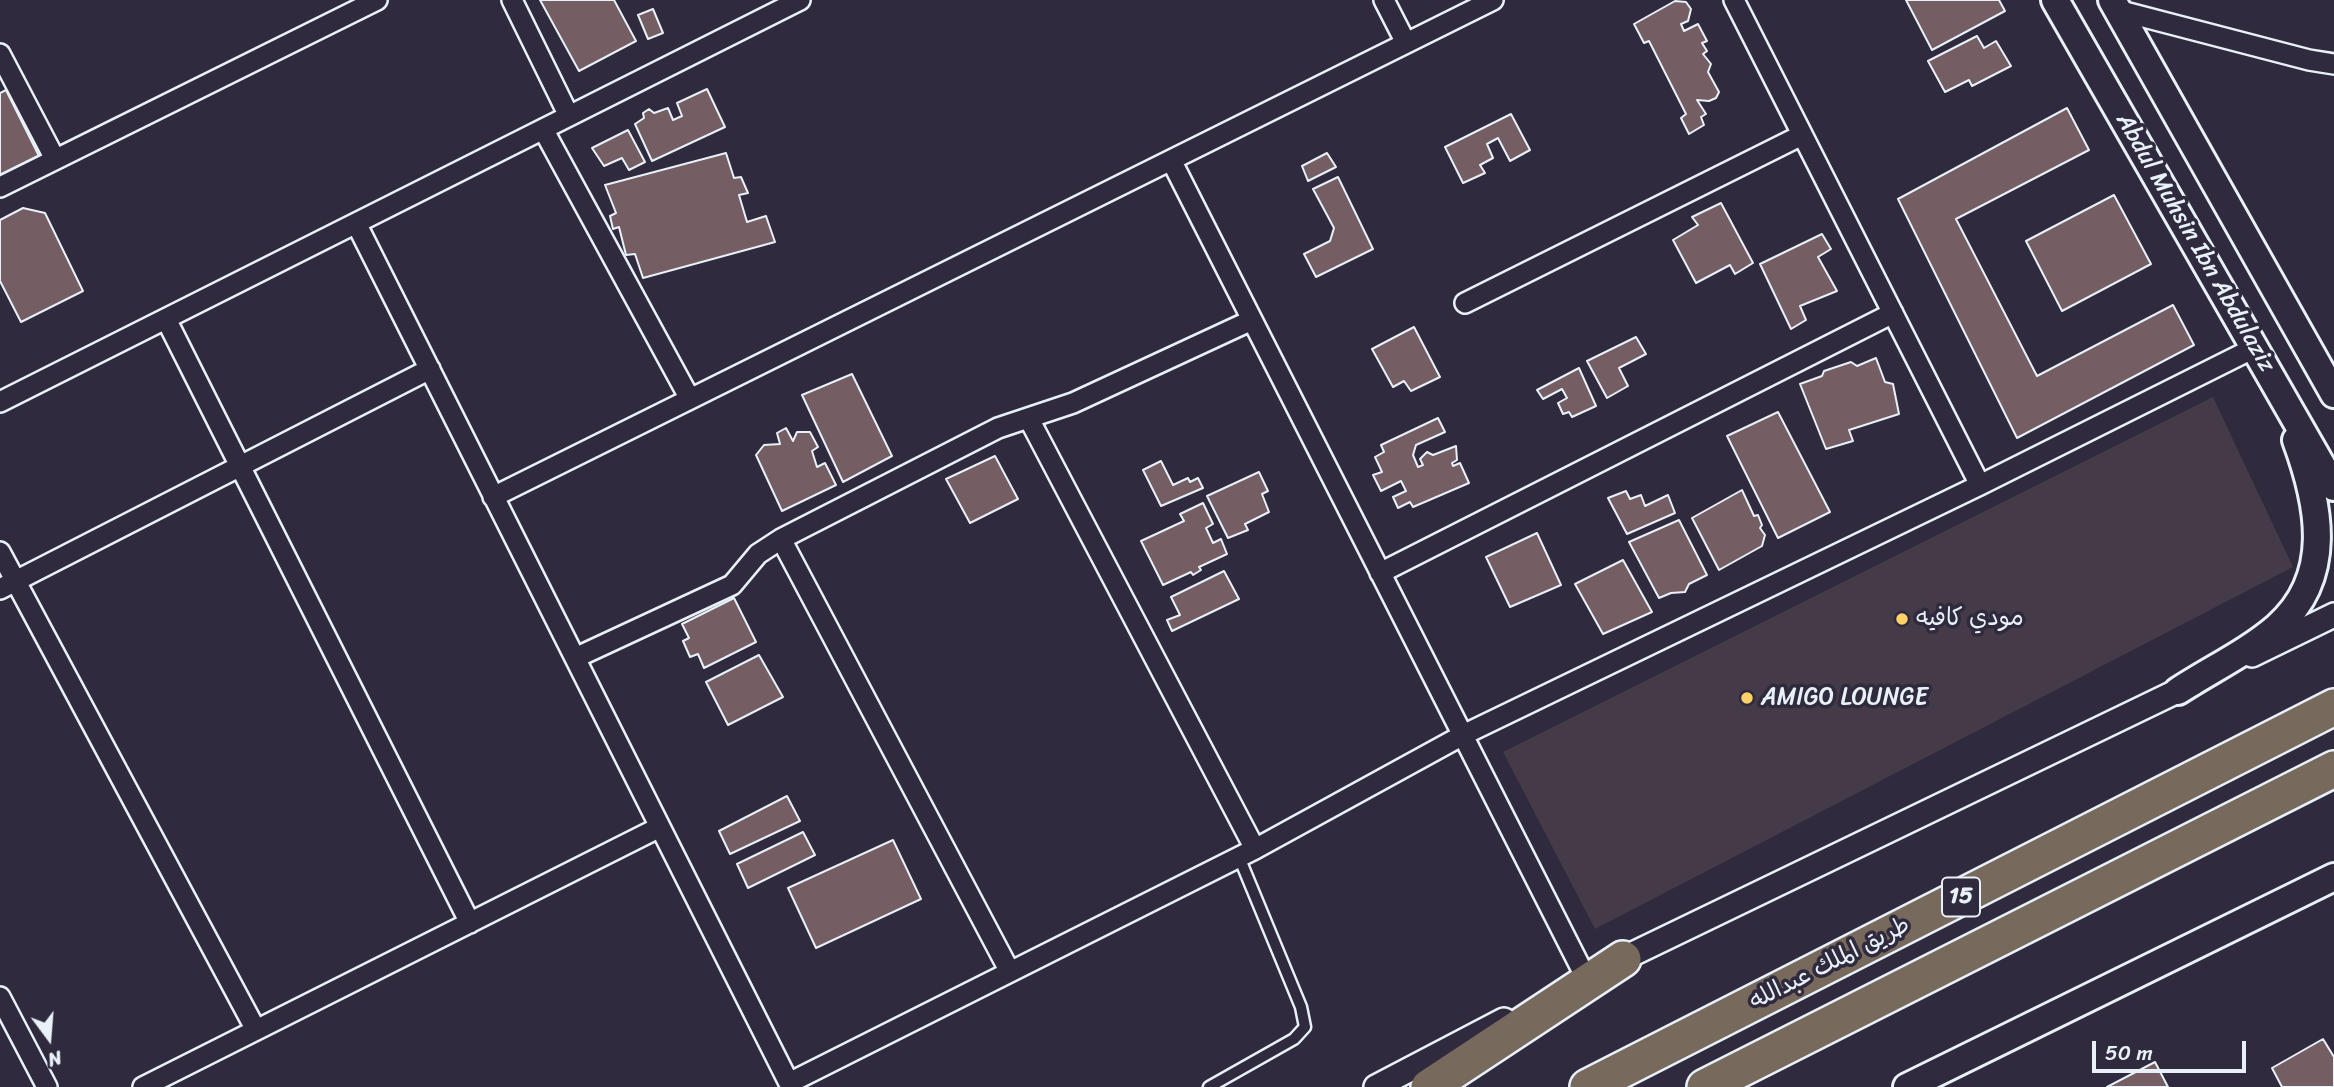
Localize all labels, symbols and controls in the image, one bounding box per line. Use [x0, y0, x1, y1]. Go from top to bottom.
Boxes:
street label: Abdul Muhsin Ibn Abdulaziz [2109, 108, 2281, 378]
place label: مودي كافيه [1916, 605, 2024, 633]
marker: مودي كافيه [1894, 611, 1910, 627]
place label: AMIGO LOUNGE [1761, 684, 1928, 712]
marker: AMIGO LOUNGE [1739, 690, 1755, 706]
road number: 15 [1942, 877, 1980, 916]
street label: طريق الملك عبدالله [1745, 911, 1915, 1017]
north arrow [14, 1003, 84, 1073]
scale bar [2096, 1028, 2250, 1072]
text: 50 m [2105, 1034, 2153, 1072]
text: N [44, 1041, 66, 1076]

